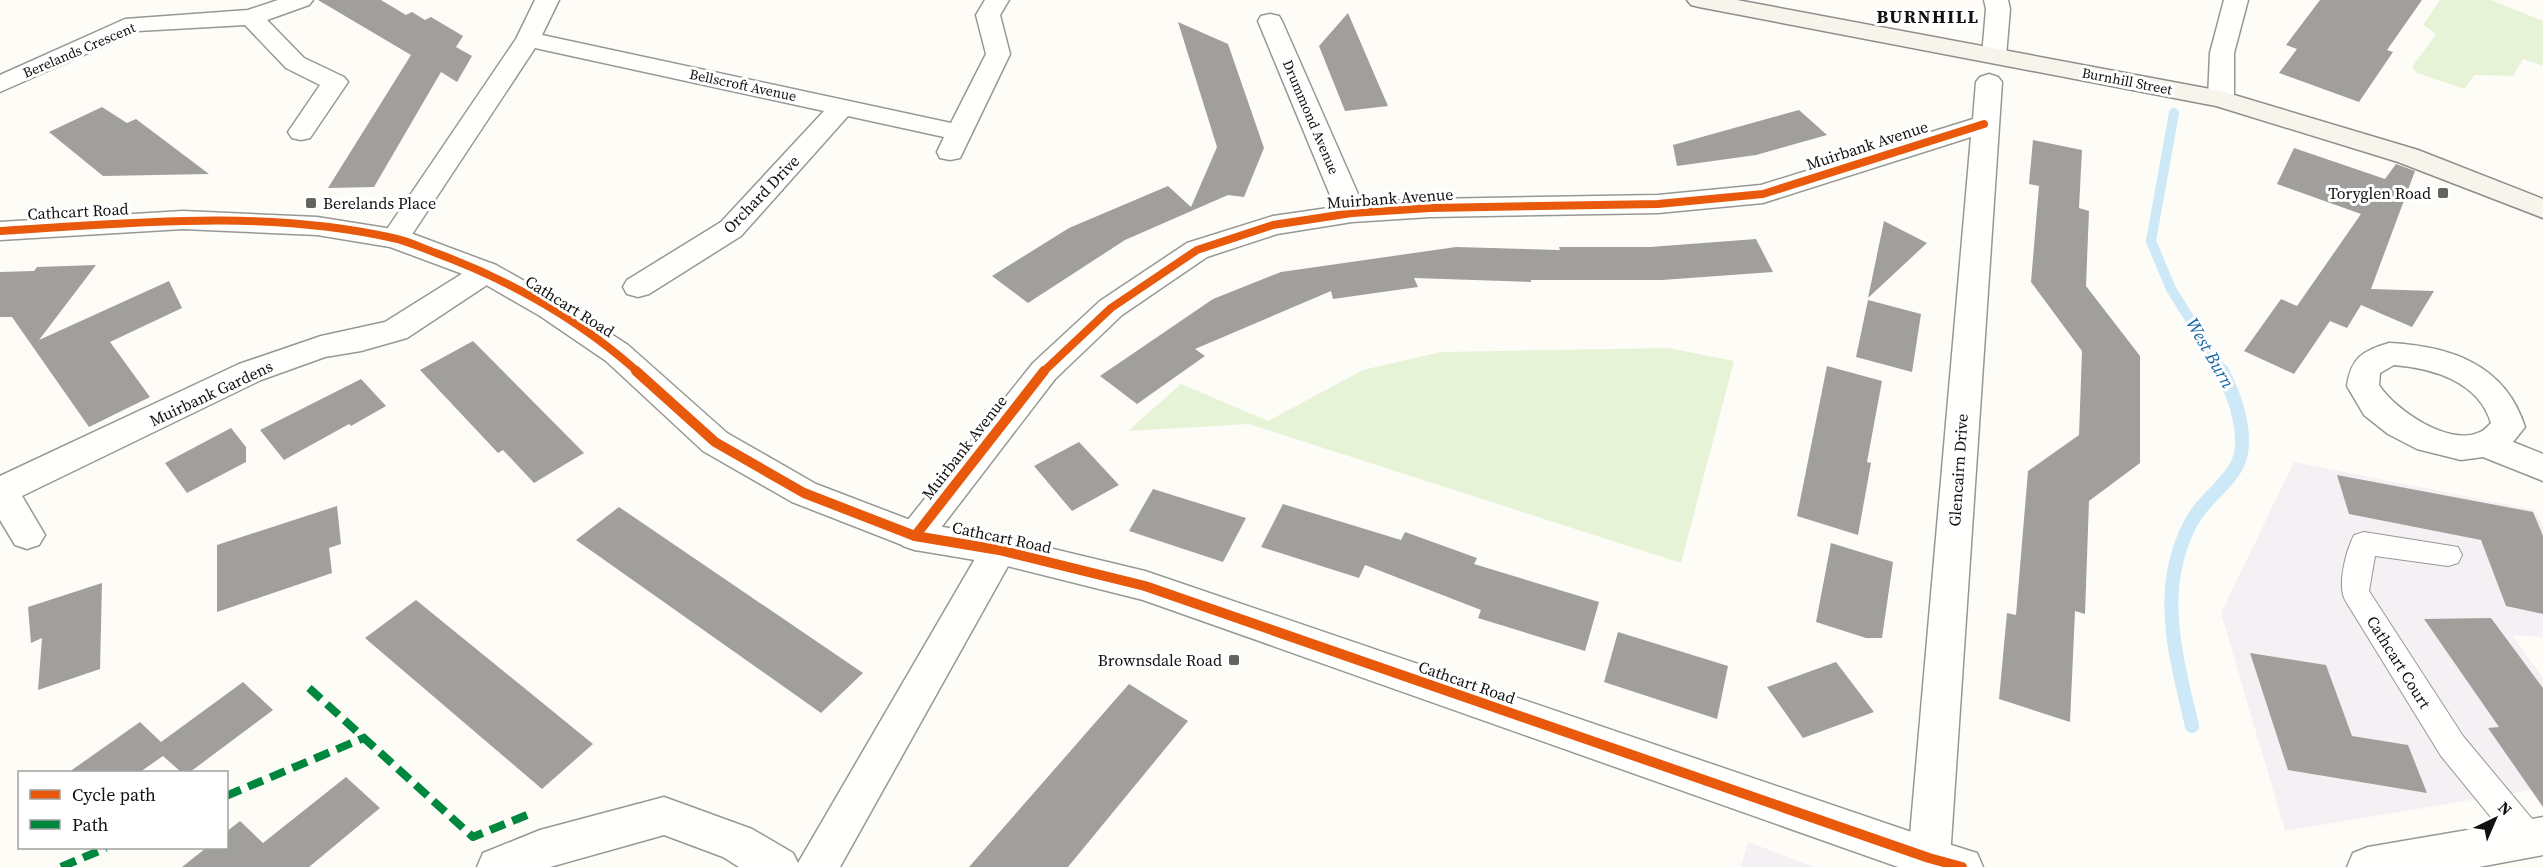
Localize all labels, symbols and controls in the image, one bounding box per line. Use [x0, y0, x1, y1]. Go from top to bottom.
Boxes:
district label: BURNHILL [1876, 4, 1980, 29]
street label: Berelands Crescent [20, 17, 139, 83]
street label: Drummond Avenue [1278, 57, 1344, 177]
street label: Burnhill Street [2080, 62, 2174, 100]
street label: Bellscroft Avenue [688, 64, 798, 106]
street label: Muirbank Avenue [1803, 115, 1931, 175]
street label: Orchard Drive [718, 150, 804, 238]
place label: Toryglen Road [2328, 182, 2431, 204]
street label: Muirbank Avenue [1326, 183, 1454, 213]
marker: Toryglen Road [2436, 186, 2450, 200]
place label: Berelands Place [323, 192, 436, 214]
marker: Berelands Place [304, 196, 318, 210]
street label: Cathcart Road [27, 197, 129, 225]
street label: Cathcart Road [521, 270, 619, 342]
water label: West Burn [2180, 313, 2241, 393]
street label: Muirbank Gardens [146, 355, 276, 431]
street label: Muirbank Avenue [916, 390, 1012, 504]
street label: Glencairn Drive [1943, 413, 1973, 527]
street label: Cathcart Road [950, 516, 1054, 558]
street label: Cathcart Court [2362, 612, 2437, 713]
place label: Brownsdale Road [1098, 649, 1222, 671]
marker: Brownsdale Road [1227, 653, 1241, 667]
street label: Cathcart Road [1416, 655, 1518, 709]
legend [18, 771, 228, 849]
text: Cycle path [72, 782, 156, 807]
north arrow [2465, 789, 2525, 849]
text: N [2494, 796, 2518, 820]
text: Path [72, 812, 109, 837]

